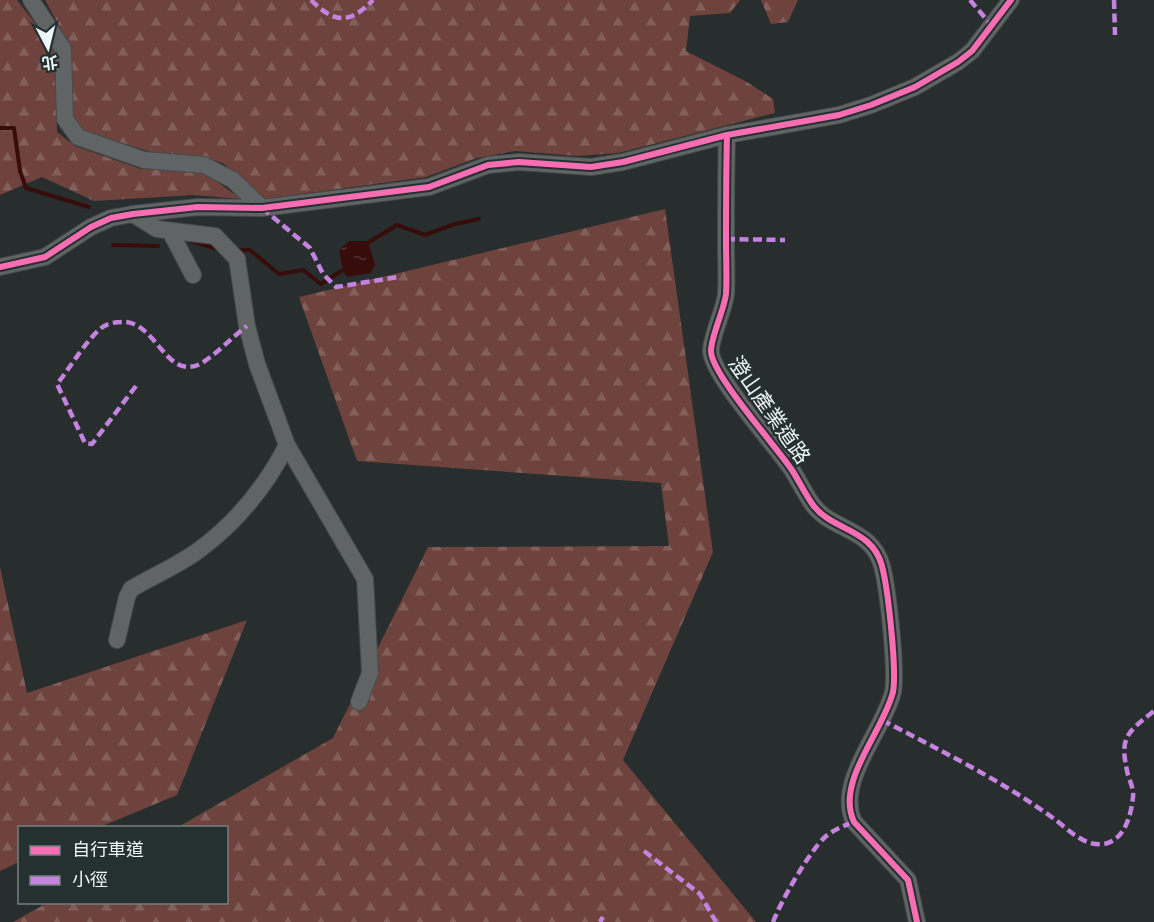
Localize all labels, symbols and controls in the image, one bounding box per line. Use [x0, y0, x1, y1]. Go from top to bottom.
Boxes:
north arrow [18, 18, 78, 78]
text: 北 [41, 52, 59, 73]
street label: 澄山產業道路 [722, 351, 816, 469]
legend [18, 826, 228, 904]
text: 自行車道 [72, 839, 144, 861]
text: 小徑 [72, 869, 108, 891]

